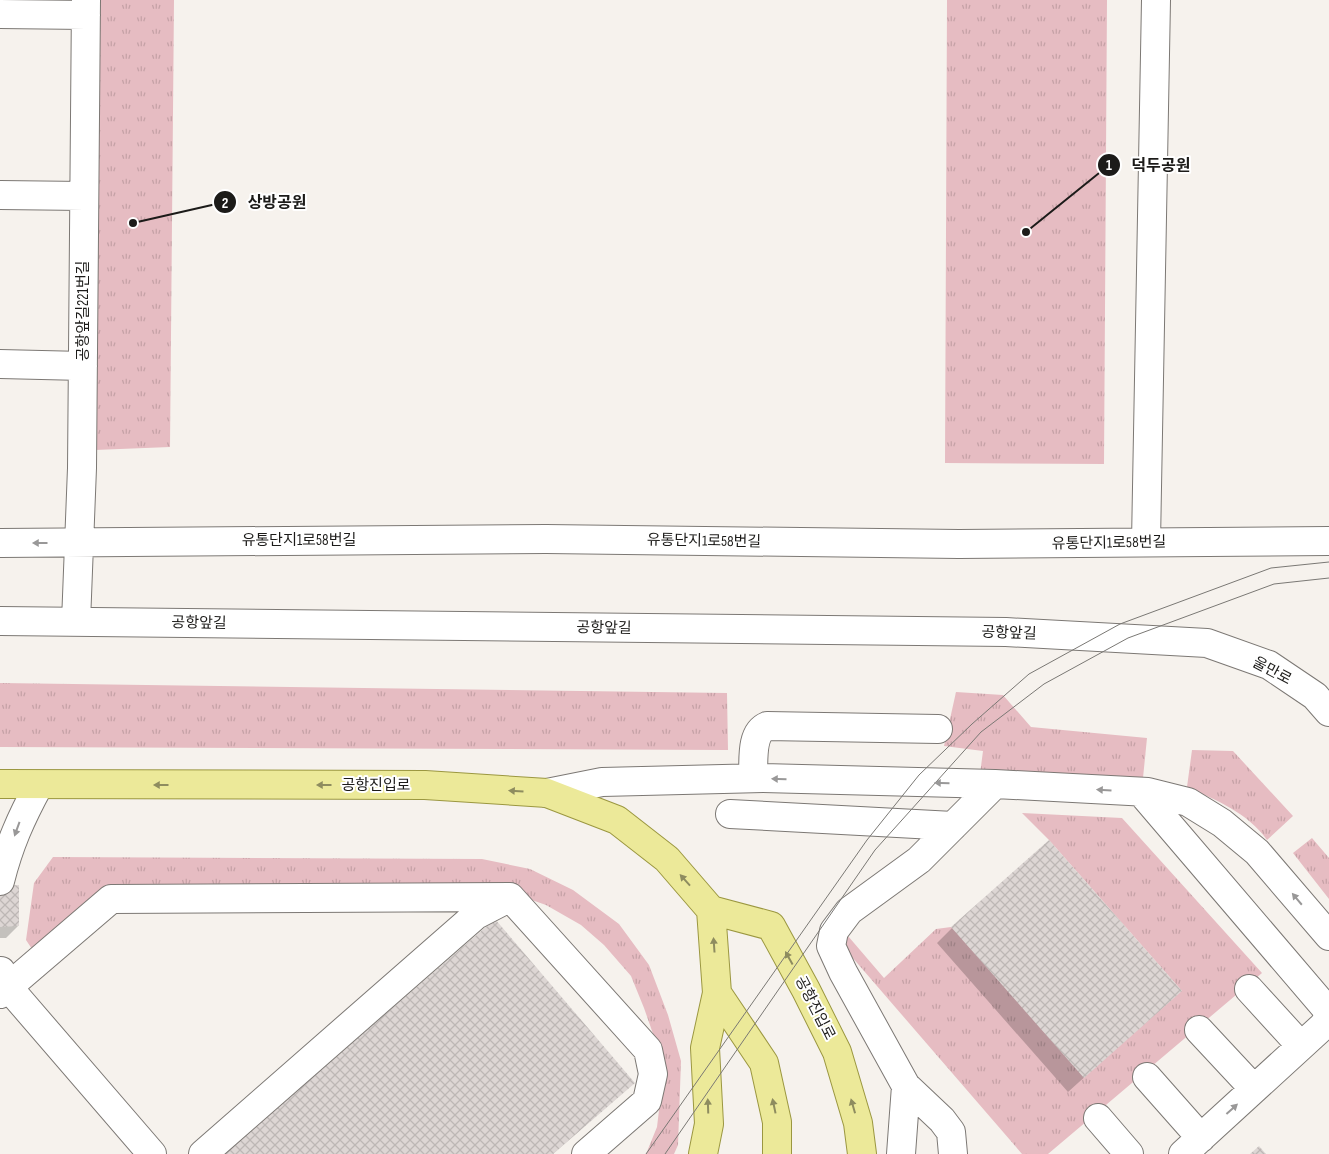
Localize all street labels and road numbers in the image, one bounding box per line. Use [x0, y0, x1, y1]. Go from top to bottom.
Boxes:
street label: 공항앞길221번길 [74, 261, 93, 361]
street label: 유통단지1로58번길 [242, 531, 356, 550]
street label: 유통단지1로58번길 [647, 531, 761, 551]
street label: 유통단지1로58번길 [1052, 533, 1166, 553]
street label: 공항앞길 [171, 613, 227, 633]
street label: 공항앞길 [576, 618, 632, 638]
street label: 공항앞길 [981, 623, 1037, 643]
street label: 울만로 [1249, 653, 1295, 689]
street label: 공항진입로 [341, 776, 411, 795]
street label: 공항진입로 [791, 973, 839, 1043]

